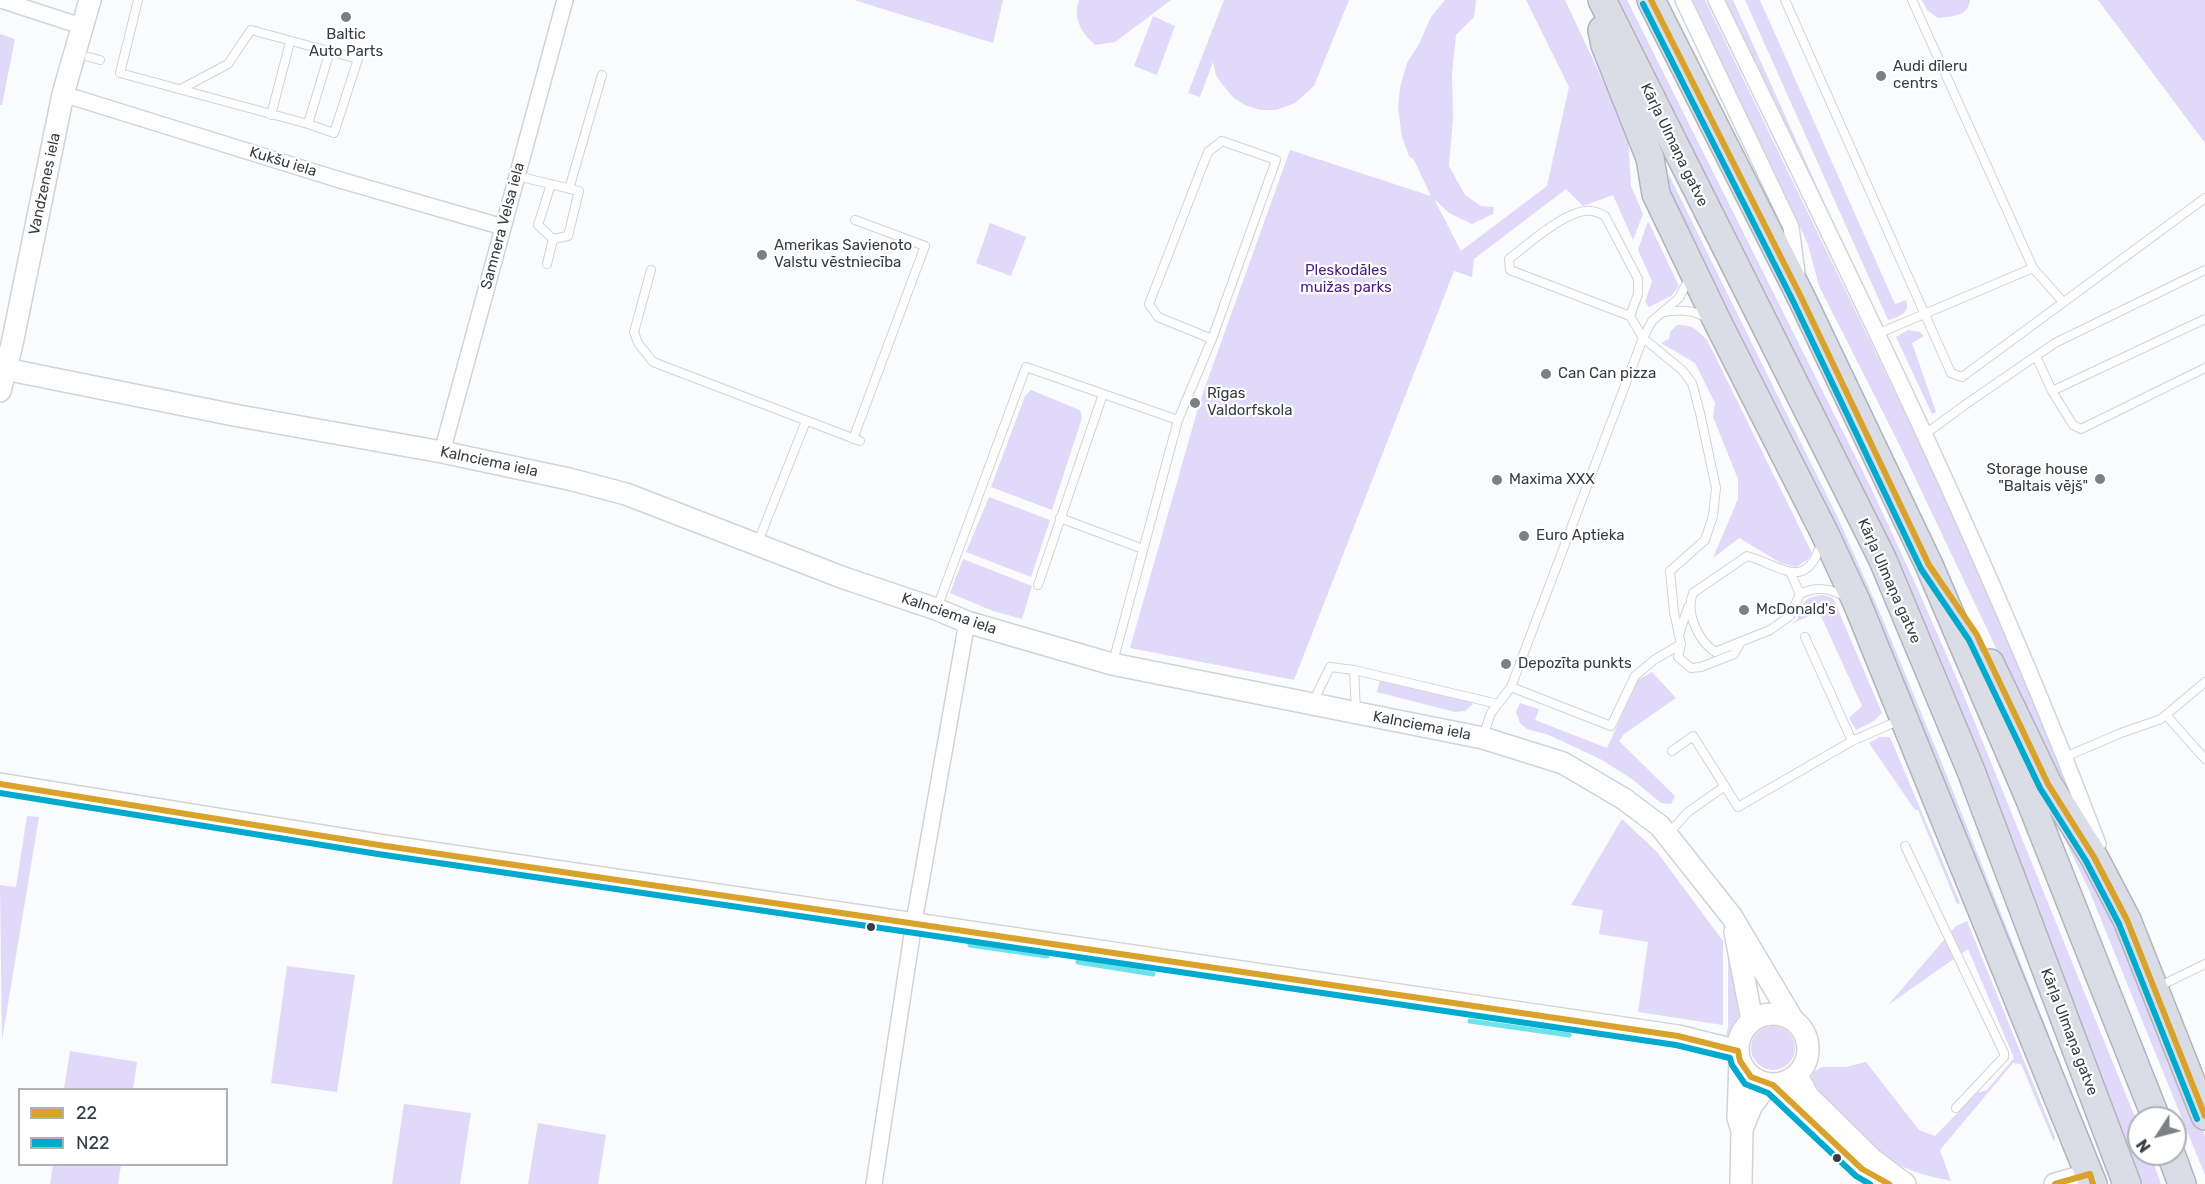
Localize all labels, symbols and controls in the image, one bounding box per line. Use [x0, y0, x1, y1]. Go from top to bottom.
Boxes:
marker: Baltic Auto Parts [339, 10, 353, 24]
place label: Baltic Auto Parts [309, 26, 383, 61]
place label: Audi dīleru centrs [1893, 58, 1968, 93]
marker: Audi dīleru centrs [1874, 69, 1888, 83]
street label: Kārļa Ulmaņa gatve [1636, 80, 1712, 210]
street label: Vandzenes iela [25, 131, 65, 237]
street label: Kukšu iela [247, 143, 319, 181]
street label: Samnera Velsa iela [477, 161, 529, 291]
place label: Amerikas Savienoto Valstu vēstniecība [774, 237, 912, 272]
marker: Amerikas Savienoto Valstu vēstniecība [755, 248, 769, 262]
park label: Pleskodāles muižas parks [1300, 262, 1392, 297]
place label: Can Can pizza [1558, 365, 1656, 383]
marker: Can Can pizza [1539, 367, 1553, 381]
place label: Rīgas Valdorfskola [1207, 385, 1292, 420]
marker: Rīgas Valdorfskola [1188, 396, 1202, 410]
street label: Kalnciema iela [438, 443, 540, 481]
place label: Storage house "Baltais vējš" [1986, 461, 2088, 496]
place label: Maxima XXX [1509, 471, 1595, 489]
marker: Storage house "Baltais vējš" [2093, 472, 2107, 486]
marker: Maxima XXX [1490, 473, 1504, 487]
street label: Kārļa Ulmaņa gatve [1853, 516, 1925, 646]
place label: Euro Aptieka [1536, 527, 1625, 545]
marker: Euro Aptieka [1517, 529, 1531, 543]
street label: Kalnciema iela [899, 589, 999, 639]
place label: McDonald's [1756, 601, 1836, 619]
marker: McDonald's [1737, 603, 1751, 617]
place label: Depozīta punkts [1518, 655, 1632, 673]
marker: Depozīta punkts [1499, 657, 1513, 671]
street label: Kalnciema iela [1371, 708, 1473, 744]
unlabelled marker [865, 921, 877, 933]
street label: Kārļa Ulmaņa gatve [2036, 966, 2102, 1098]
legend [18, 1088, 228, 1166]
text: 22 [76, 1102, 97, 1124]
north arrow [2127, 1106, 2187, 1166]
text: N22 [76, 1132, 110, 1154]
text: N [2133, 1135, 2155, 1156]
unlabelled marker [1831, 1152, 1843, 1164]

